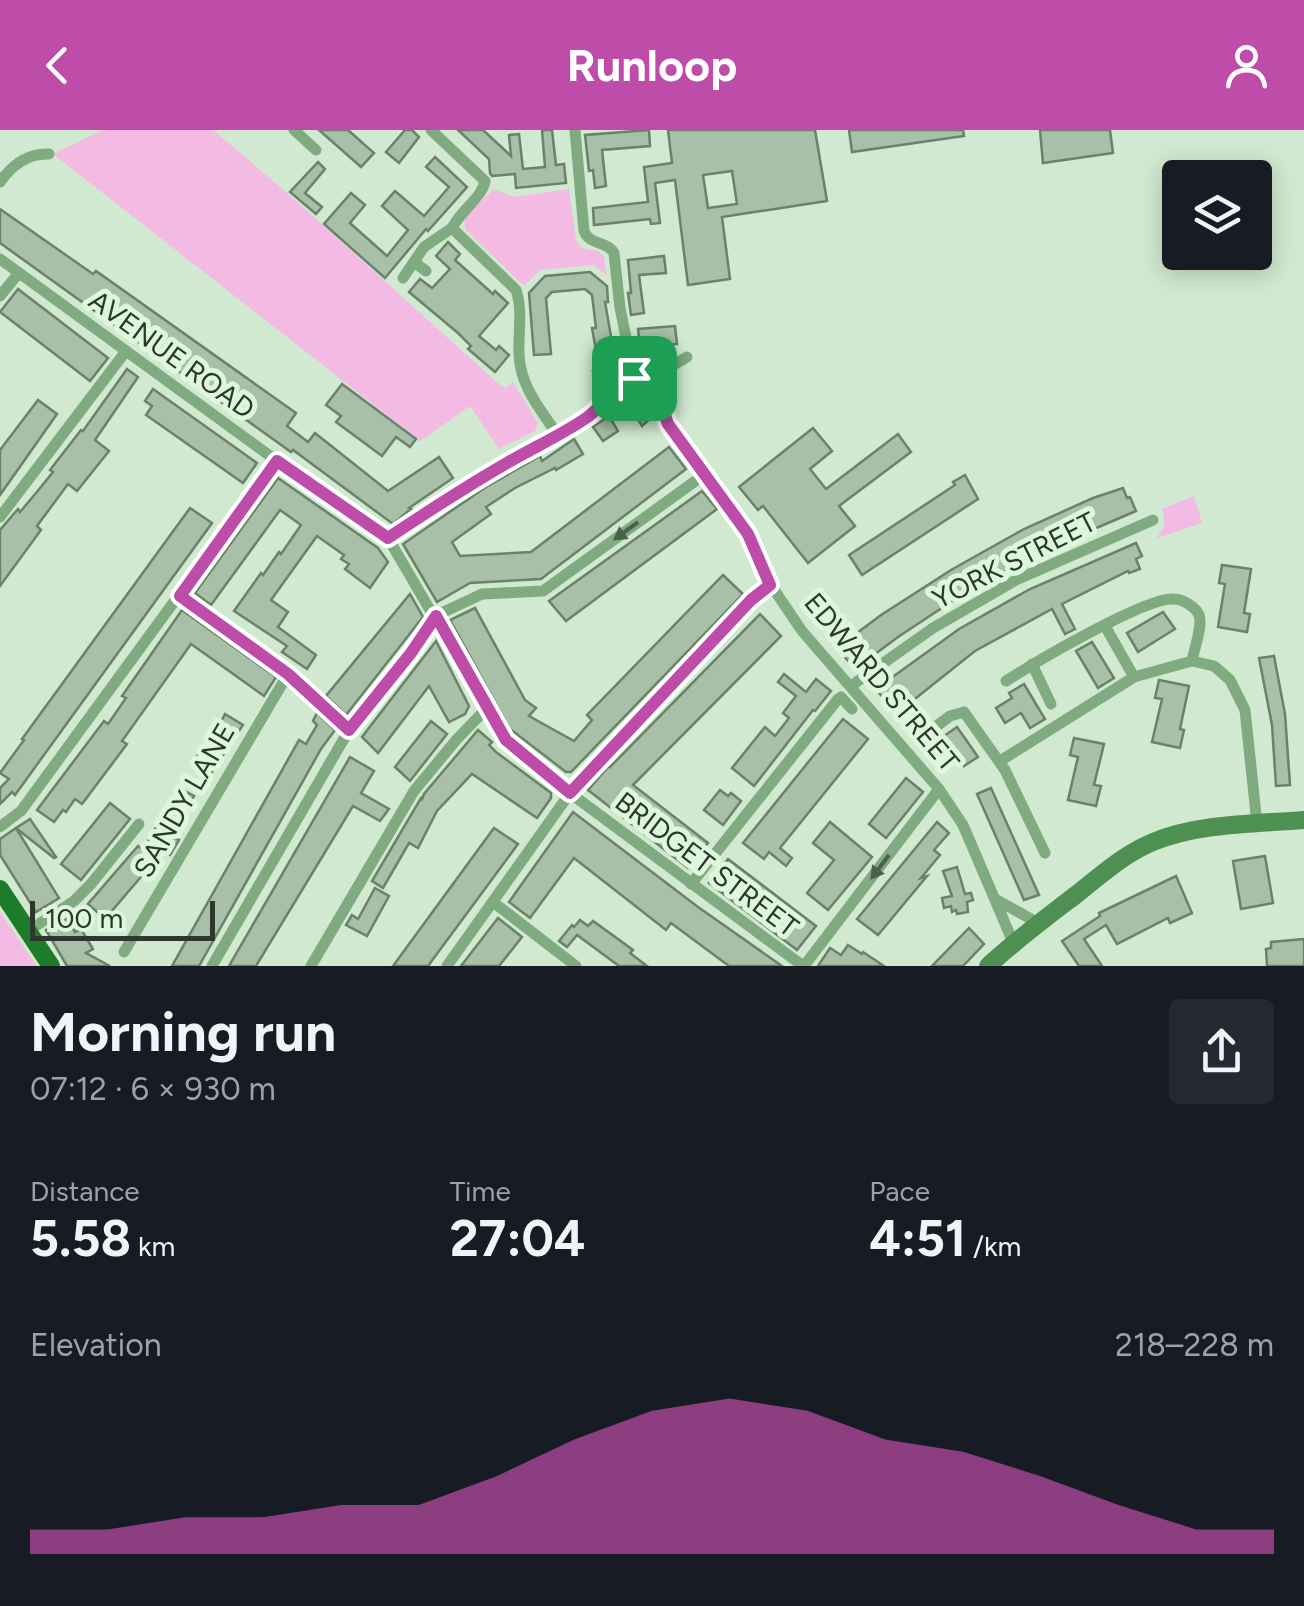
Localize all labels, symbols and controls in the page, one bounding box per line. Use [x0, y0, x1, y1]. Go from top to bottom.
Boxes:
icon: back [30, 38, 85, 93]
text: Runloop [567, 38, 737, 92]
icon: person [1219, 38, 1274, 93]
map controls [1162, 160, 1272, 270]
button: layers [1162, 160, 1272, 270]
street label: AVENUE ROAD [83, 283, 261, 425]
pin [592, 336, 677, 421]
icon: arrive [607, 351, 662, 406]
street label: YORK STREET [927, 504, 1102, 616]
one-way arrow [612, 521, 639, 540]
street label: EDWARD STREET [797, 586, 967, 779]
street label: SANDY LANE [126, 717, 242, 883]
street label: BRIDGET STREET [609, 784, 806, 944]
one-way arrow [870, 854, 890, 880]
scale bar [30, 896, 215, 940]
text: 100 m [45, 901, 123, 935]
text: Morning run [30, 999, 336, 1065]
button: share [1169, 999, 1274, 1104]
text: 07:12 · 6 × 930 m [30, 1070, 276, 1108]
text: Distance [30, 1174, 140, 1208]
text: Time [450, 1174, 511, 1208]
text: Pace [869, 1174, 930, 1208]
text: 5.58 [30, 1208, 131, 1269]
text: 27:04 [450, 1208, 586, 1269]
text: 4:51 [869, 1208, 966, 1269]
text: km [131, 1229, 175, 1263]
text: /km [966, 1229, 1021, 1263]
text: Elevation [30, 1326, 162, 1364]
text: 218–228 m [1115, 1326, 1274, 1364]

